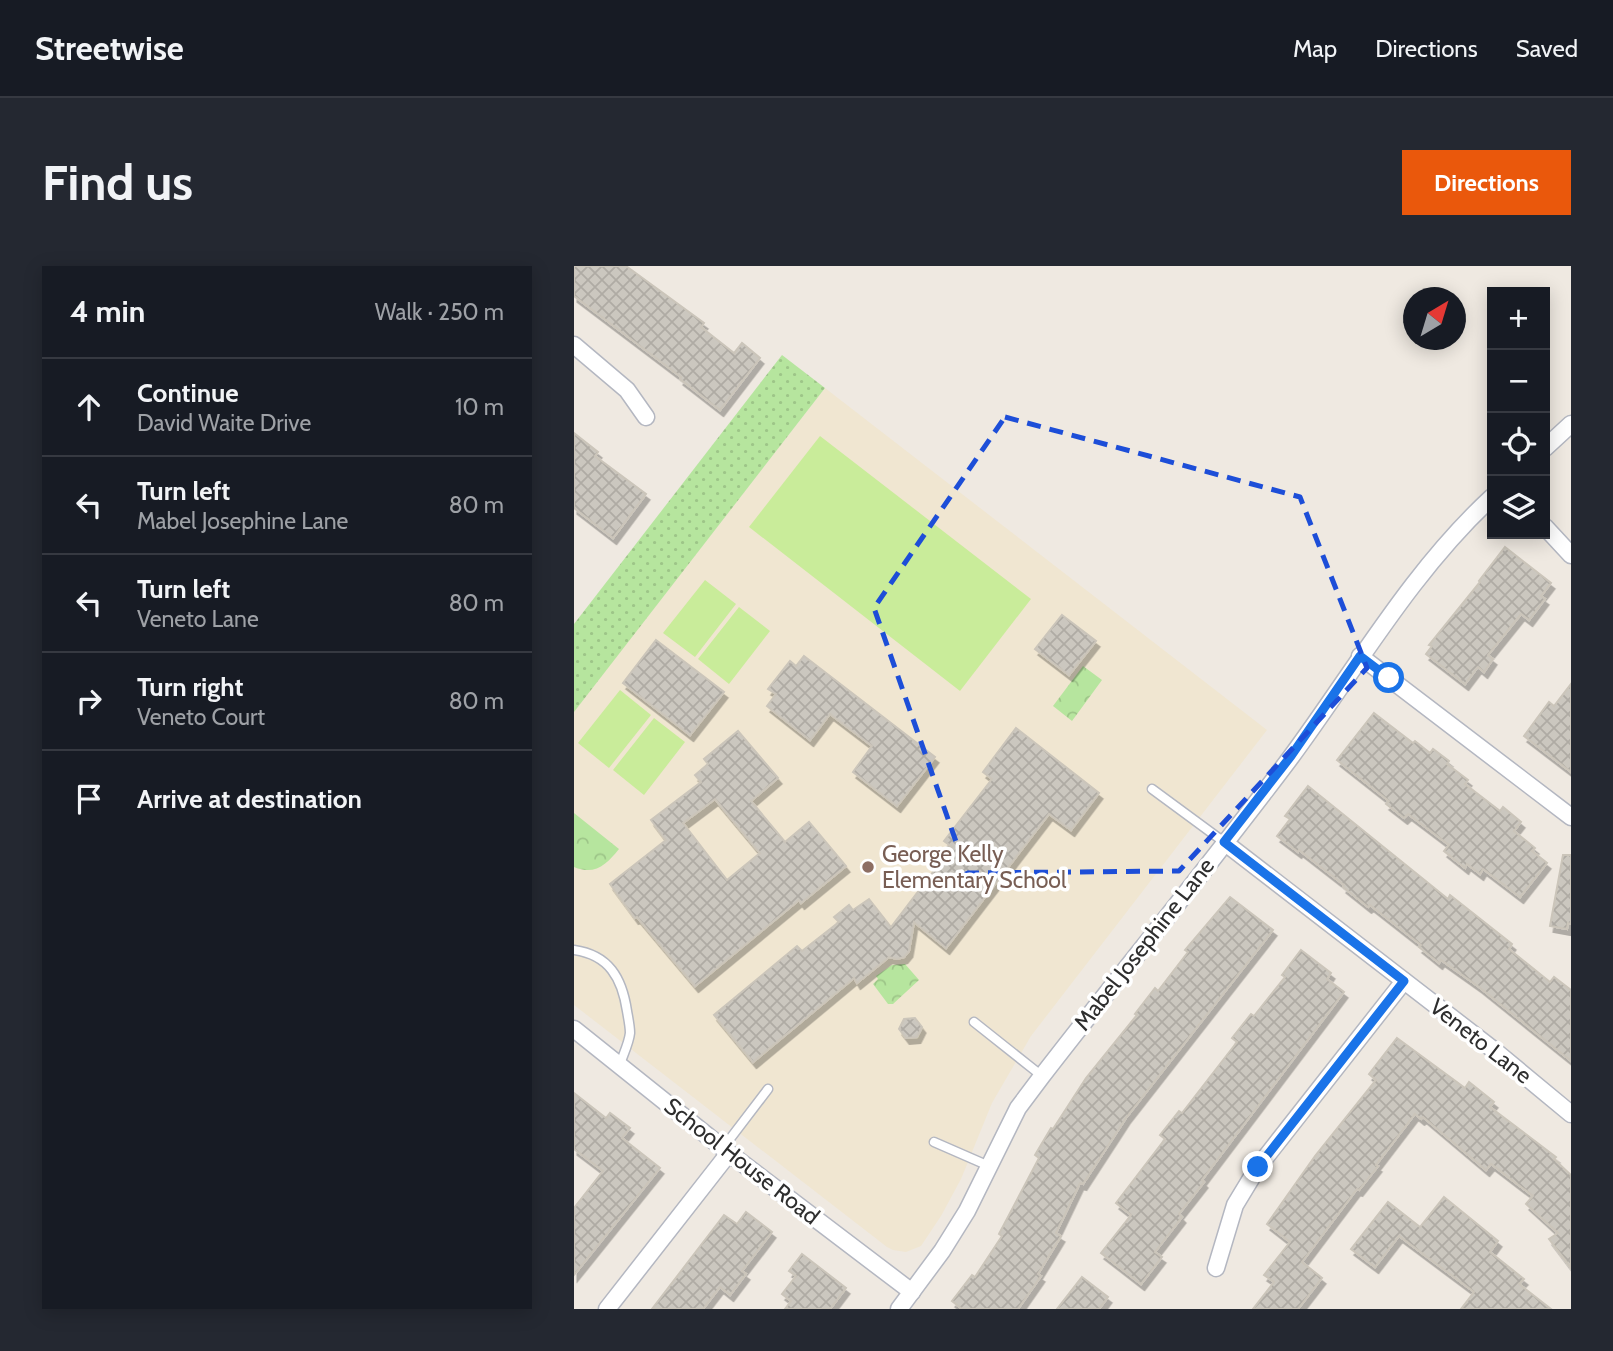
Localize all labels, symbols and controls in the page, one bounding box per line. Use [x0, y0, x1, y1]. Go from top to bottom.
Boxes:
text: Streetwise [35, 28, 184, 68]
text: Map [1293, 34, 1337, 63]
text: Directions [1375, 34, 1478, 63]
text: Saved [1516, 34, 1578, 63]
button: Directions [1402, 150, 1571, 215]
text: Find us [42, 153, 193, 212]
north arrow [1403, 287, 1466, 350]
map controls [1487, 287, 1550, 539]
button: + [1487, 287, 1550, 350]
text: 4 min [70, 293, 145, 330]
text: Walk · 250 m [375, 298, 504, 326]
button: − [1487, 350, 1550, 413]
text: Continue [137, 377, 239, 409]
icon: ahead [70, 388, 108, 426]
text: 10 m [455, 393, 504, 421]
text: David Waite Drive [137, 409, 311, 437]
button: locate [1487, 413, 1550, 476]
text: Turn left [137, 475, 230, 507]
button: layers [1487, 476, 1550, 539]
icon: left [70, 486, 108, 524]
text: 80 m [449, 491, 504, 519]
text: Mabel Josephine Lane [137, 507, 348, 535]
text: Turn left [137, 573, 230, 605]
icon: left [70, 584, 108, 622]
text: 80 m [449, 589, 504, 617]
text: Veneto Lane [137, 605, 259, 633]
route start [1373, 662, 1404, 693]
text: Turn right [137, 671, 243, 703]
icon: right [70, 682, 108, 720]
text: 80 m [449, 687, 504, 715]
text: Veneto Court [137, 703, 265, 731]
icon: arrive [70, 780, 108, 818]
text: Arrive at destination [137, 783, 362, 815]
place label: George Kelly Elementary School [882, 840, 1067, 894]
street label: Mabel Josephine Lane [1068, 852, 1220, 1036]
marker: George Kelly Elementary School [860, 859, 876, 875]
street label: Veneto Lane [1424, 992, 1538, 1090]
street label: School House Road [659, 1092, 825, 1230]
route end [1242, 1151, 1273, 1182]

